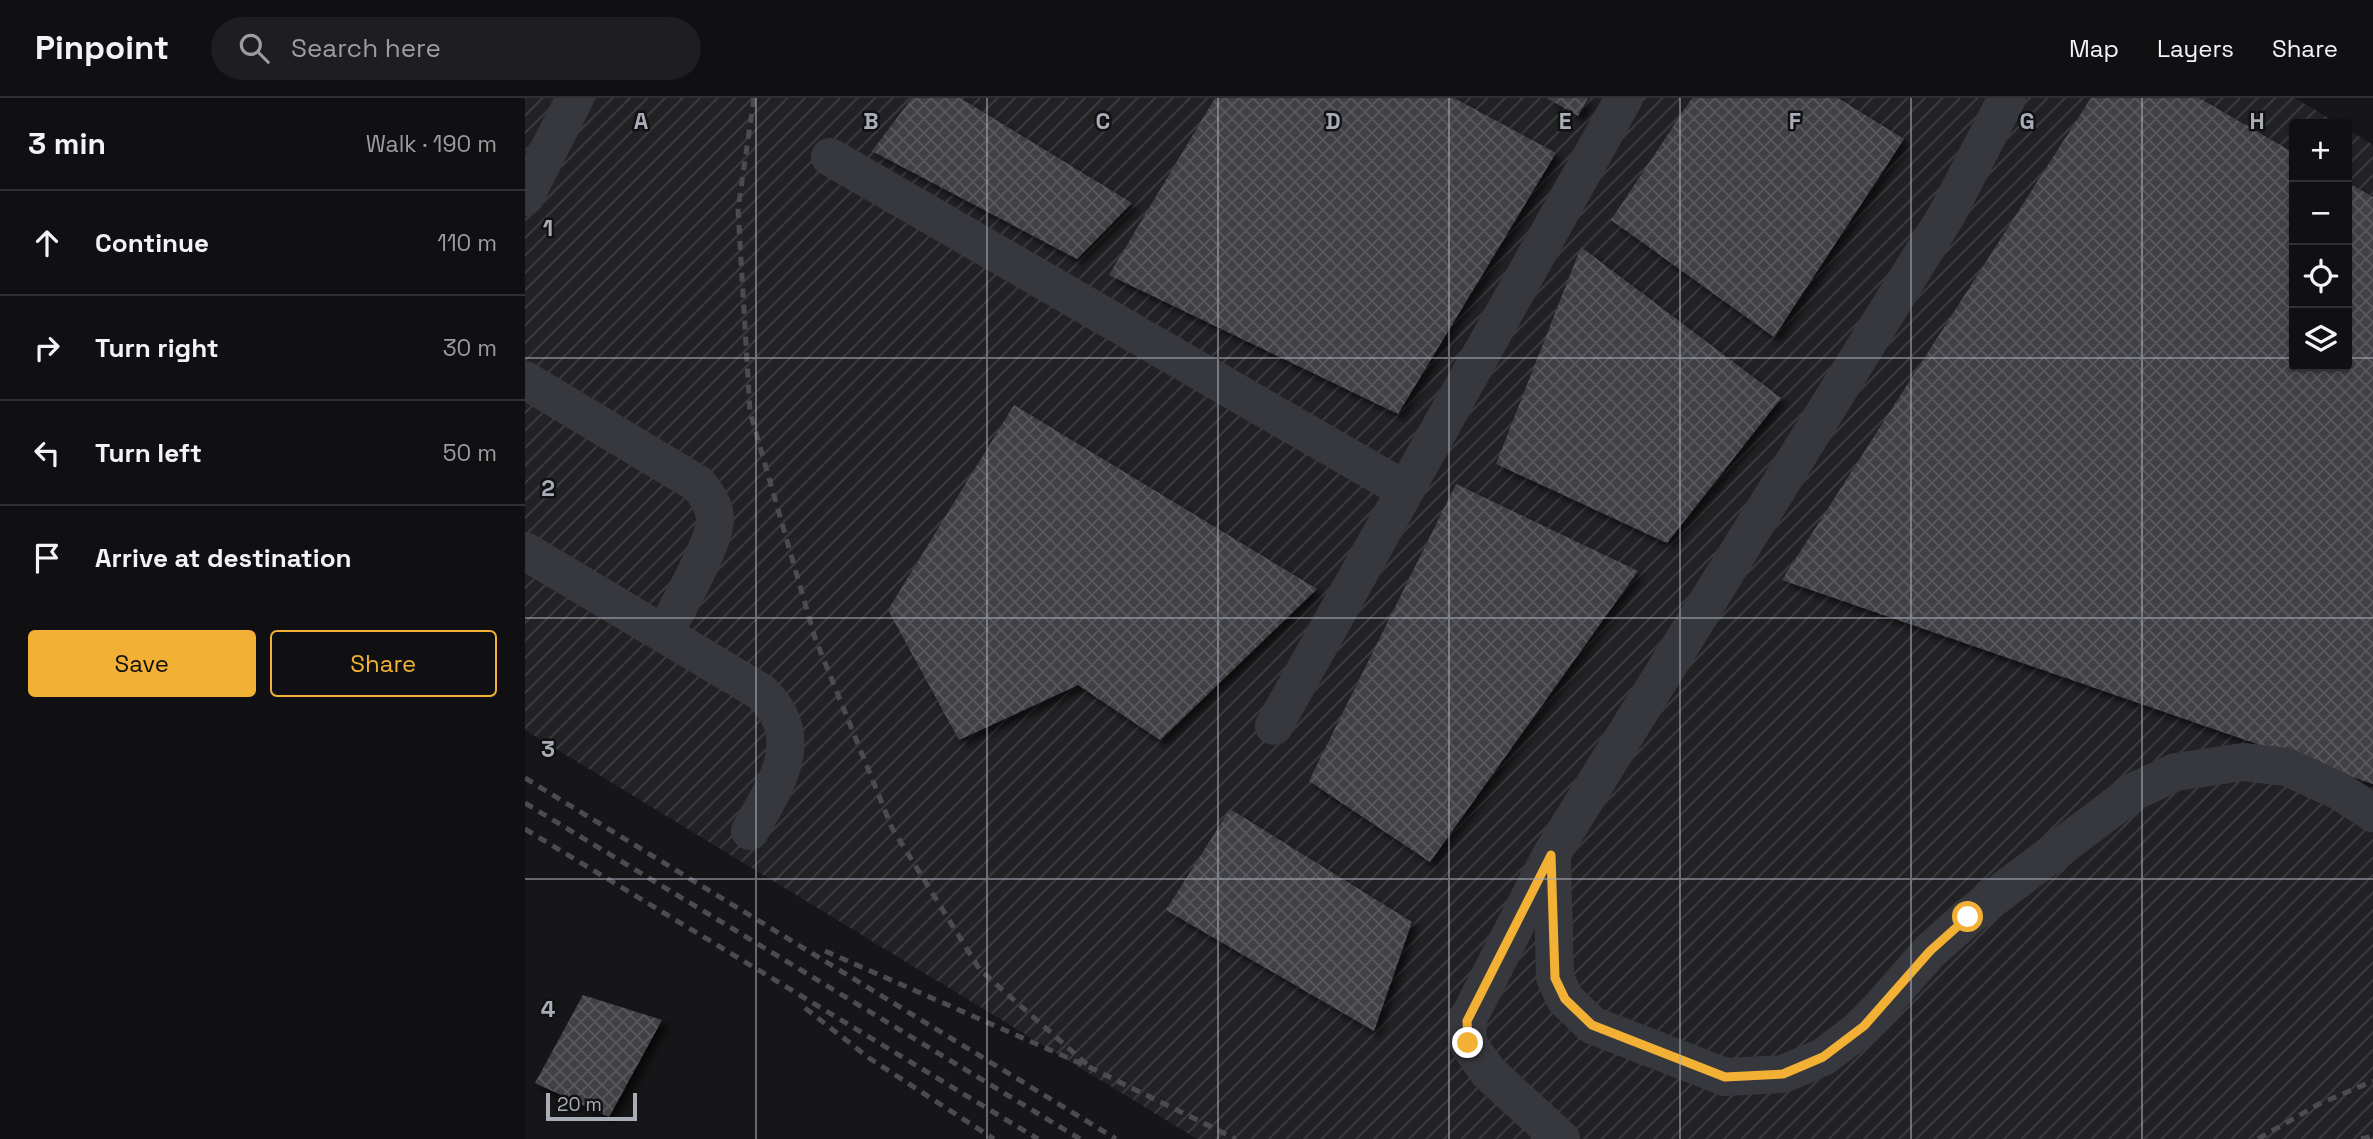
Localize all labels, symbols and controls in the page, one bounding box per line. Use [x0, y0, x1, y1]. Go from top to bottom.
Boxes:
search box [211, 17, 701, 80]
text: Pinpoint [35, 27, 169, 69]
icon: search [235, 29, 273, 67]
text: Search here [291, 31, 441, 65]
text: Map [2069, 33, 2119, 64]
text: Layers [2157, 33, 2234, 64]
text: Share [2272, 33, 2338, 64]
text: A [634, 106, 649, 136]
text: B [863, 106, 879, 136]
text: C [1096, 106, 1110, 136]
text: D [1325, 106, 1341, 136]
text: E [1559, 106, 1571, 136]
text: F [1789, 106, 1801, 136]
text: G [2019, 106, 2035, 136]
text: H [2249, 106, 2265, 136]
map controls [2289, 119, 2352, 371]
button: + [2289, 119, 2352, 182]
text: 3 min [28, 124, 106, 163]
text: Walk · 190 m [366, 129, 497, 159]
button: − [2289, 182, 2352, 245]
text: 1 [543, 213, 553, 243]
icon: ahead [28, 224, 66, 262]
text: Continue [95, 226, 209, 260]
text: 110 m [437, 228, 497, 258]
button: locate [2289, 245, 2352, 308]
button: layers [2289, 308, 2352, 371]
icon: right [28, 329, 66, 367]
text: Turn right [95, 331, 219, 365]
text: 30 m [443, 333, 497, 363]
icon: left [28, 434, 66, 472]
text: Turn left [95, 436, 202, 470]
text: 50 m [443, 438, 497, 468]
text: 2 [541, 473, 555, 503]
icon: arrive [28, 539, 66, 577]
text: Arrive at destination [95, 541, 352, 575]
button: Save [28, 630, 256, 697]
button: Share [270, 630, 497, 697]
text: 3 [541, 734, 555, 764]
route start [1952, 901, 1983, 932]
text: 4 [541, 994, 556, 1024]
route end [1452, 1027, 1483, 1058]
scale bar [546, 1090, 637, 1122]
text: 20 m [557, 1092, 602, 1117]

